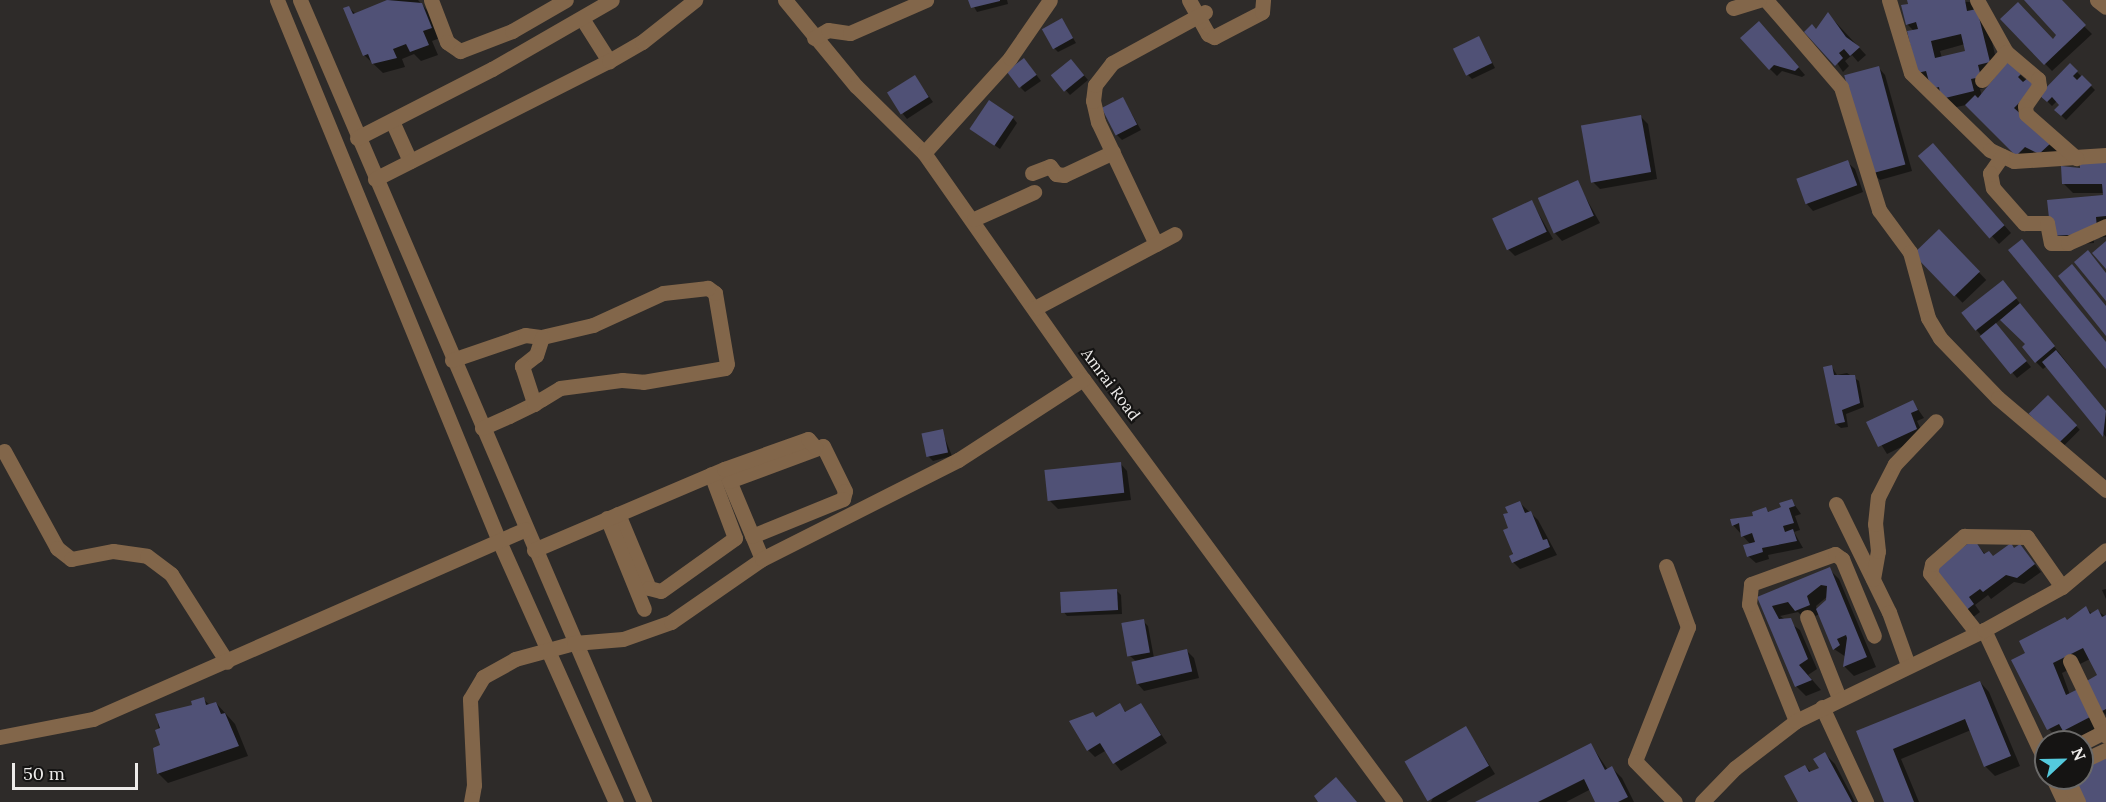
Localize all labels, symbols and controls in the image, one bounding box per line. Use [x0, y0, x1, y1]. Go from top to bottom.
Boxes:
street label: Amrai Road [1078, 344, 1144, 424]
north arrow [2034, 730, 2094, 790]
text: N [2067, 745, 2090, 763]
scale bar [15, 751, 141, 789]
text: 50 m [23, 762, 65, 785]

